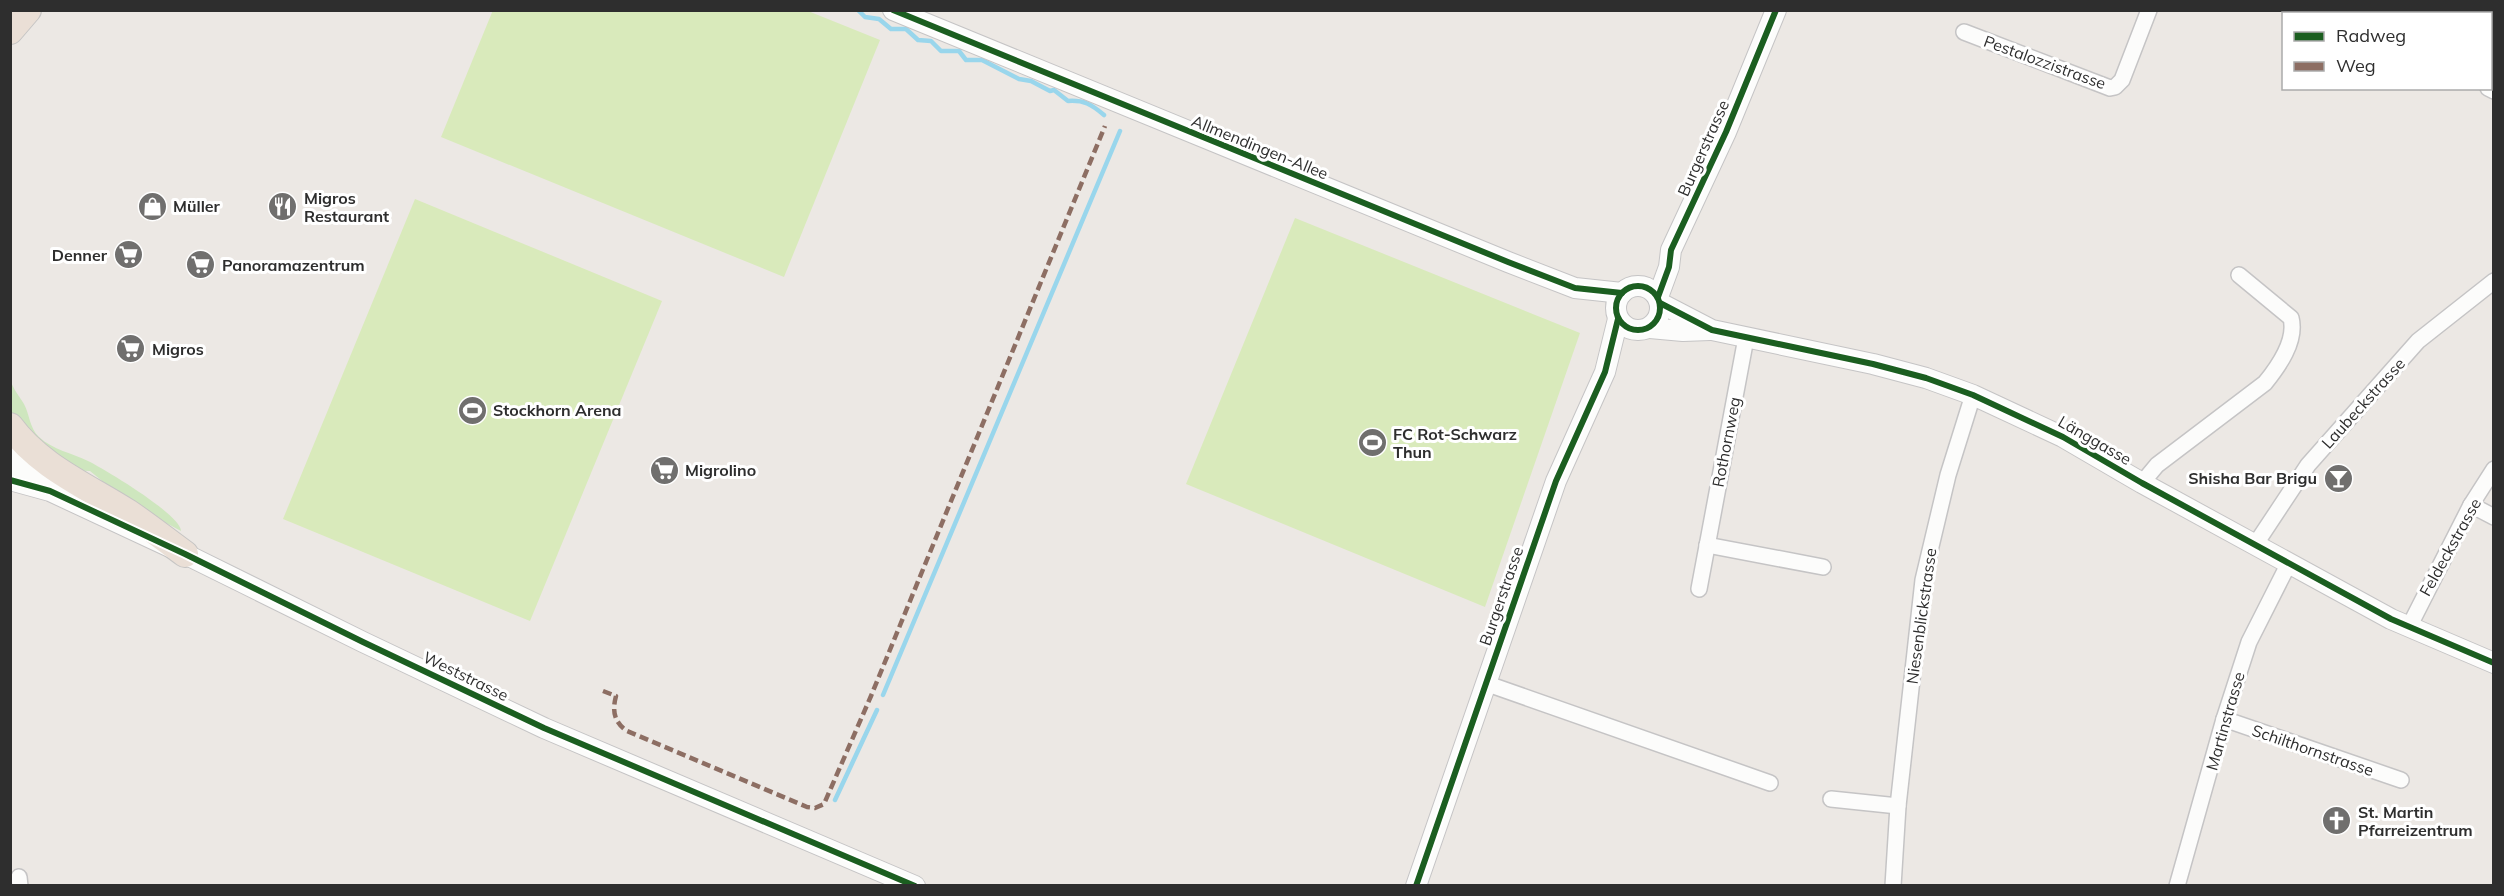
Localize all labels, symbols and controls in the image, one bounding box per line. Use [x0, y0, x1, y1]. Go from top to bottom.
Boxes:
legend [2282, 12, 2492, 90]
text: Radweg [2336, 24, 2406, 47]
street label: Pestalozzistrasse [1981, 31, 2109, 93]
text: Weg [2336, 54, 2376, 77]
street label: Burgerstrasse [1673, 97, 1733, 199]
street label: Allmendingen-Allee [1189, 111, 1331, 183]
place label: Migros Restaurant [304, 188, 389, 226]
shop icon: Müller [136, 190, 168, 222]
restaurant icon: Migros Restaurant [267, 191, 299, 223]
place label: Müller [173, 196, 221, 216]
supermarket icon: Denner [112, 239, 144, 271]
place label: Denner [52, 245, 108, 265]
supermarket icon: Panoramazentrum [185, 249, 217, 281]
place label: Panoramazentrum [222, 255, 365, 275]
supermarket icon: Migros [115, 333, 147, 365]
place label: Migros [152, 339, 204, 359]
street label: Laubeckstrasse [2317, 353, 2409, 453]
sports icon: Stockhorn Arena [456, 394, 488, 426]
street label: Rothornweg [1707, 395, 1745, 489]
place label: Stockhorn Arena [493, 400, 622, 420]
street label: Länggasse [2055, 411, 2135, 469]
place label: FC Rot-Schwarz Thun [1393, 424, 1517, 462]
sports icon: FC Rot-Schwarz Thun [1356, 427, 1388, 459]
supermarket icon: Migrolino [648, 454, 680, 486]
place label: Migrolino [685, 460, 756, 480]
bar icon: Shisha Bar Brigu [2322, 462, 2354, 494]
place label: Shisha Bar Brigu [2188, 468, 2317, 488]
street label: Feldeckstrasse [2415, 495, 2485, 599]
street label: Burgerstrasse [1475, 544, 1527, 648]
street label: Niesenblickstrasse [1902, 547, 1940, 685]
street label: Weststrasse [420, 647, 512, 705]
street label: Martinstrasse [2201, 669, 2249, 773]
street label: Schilthornstrasse [2249, 720, 2377, 780]
place label: St. Martin Pfarreizentrum [2358, 802, 2473, 840]
church icon: St. Martin Pfarreizentrum [2321, 805, 2353, 837]

